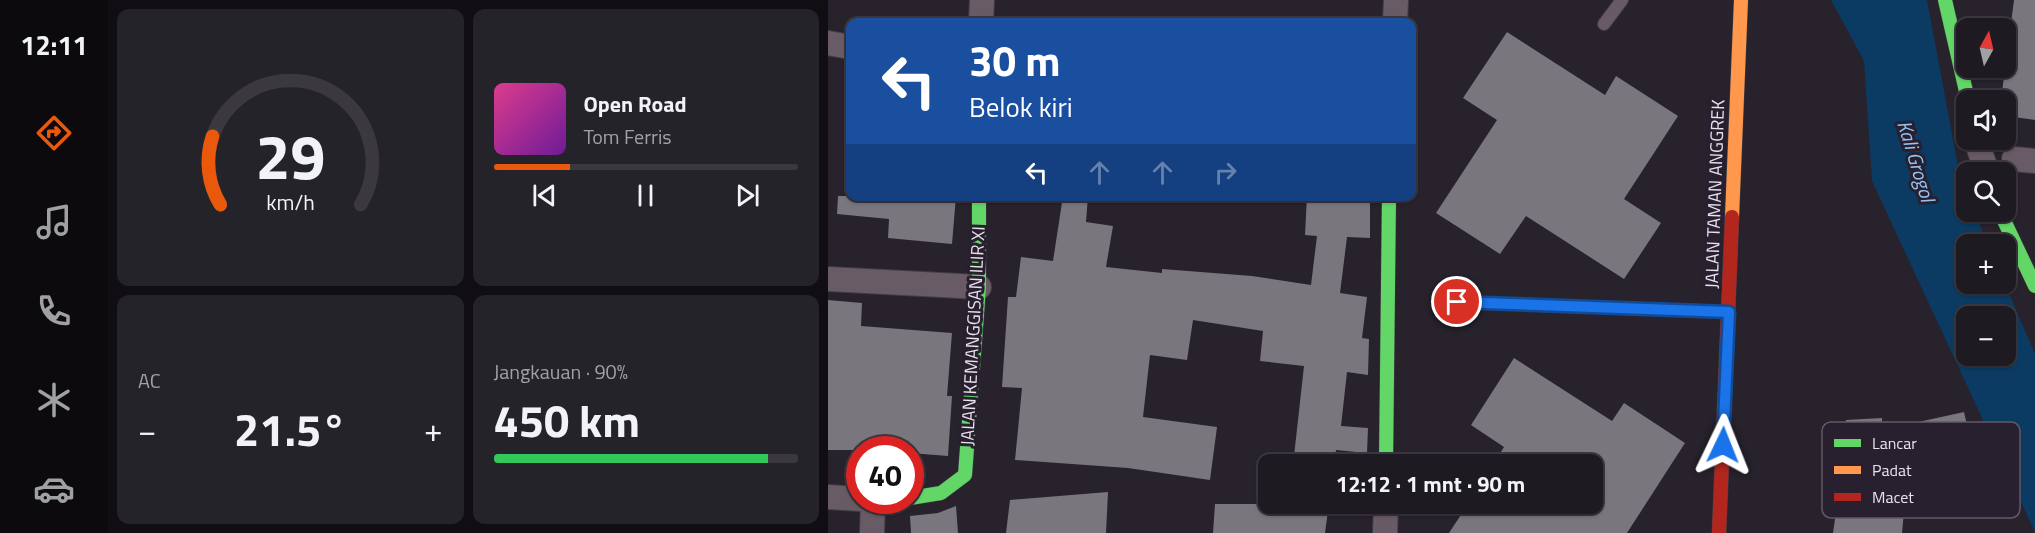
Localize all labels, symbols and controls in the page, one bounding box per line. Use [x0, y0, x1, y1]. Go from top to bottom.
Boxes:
north arrow [1956, 18, 2016, 78]
map controls [1956, 18, 2016, 366]
text: 12:11 [20, 24, 88, 65]
text: 30 m [969, 28, 1061, 92]
icon: left [870, 42, 948, 120]
text: Belok kiri [969, 86, 1073, 127]
text: Open Road [584, 87, 687, 121]
button: sound [1956, 90, 2016, 150]
street label: JALAN TAMAN ANGGREK [1698, 99, 1731, 289]
text: 29 [255, 108, 325, 203]
icon: directions [33, 112, 75, 154]
water label: Kali Grogol [1889, 116, 1944, 208]
text: Tom Ferris [584, 121, 672, 152]
icon: left [1020, 156, 1053, 189]
icon: ahead [1083, 156, 1116, 189]
icon: ahead [1146, 156, 1179, 189]
icon: right [1209, 156, 1242, 189]
button: search [1956, 162, 2016, 222]
icon: previous [528, 179, 561, 212]
icon: pause [629, 179, 662, 212]
icon: next [731, 179, 764, 212]
text: km/h [266, 186, 315, 218]
icon: music [33, 201, 75, 243]
street label: JALAN KEMANGGISAN ILIR XI [953, 226, 992, 446]
button: + [1956, 234, 2016, 294]
pin [1431, 276, 1482, 327]
icon: arrive [1440, 285, 1473, 318]
icon: phone [33, 290, 75, 332]
button: − [1956, 306, 2016, 366]
text: Jangkauan · 90% [494, 356, 628, 387]
text: AC [138, 365, 161, 396]
icon: climate [33, 379, 75, 421]
text: 450 km [494, 386, 640, 454]
text: 21.5° [234, 395, 346, 463]
text: − [138, 405, 156, 455]
text: + [424, 405, 442, 455]
position arrow [1691, 413, 1755, 477]
legend [1822, 422, 2020, 518]
text: Lancar [1872, 431, 1917, 455]
speed limit sign: 40 [846, 436, 924, 514]
text: Padat [1872, 458, 1912, 482]
text: 12:12 · 1 mnt · 90 m [1336, 467, 1525, 501]
icon: car [33, 468, 75, 510]
text: Macet [1872, 485, 1914, 509]

